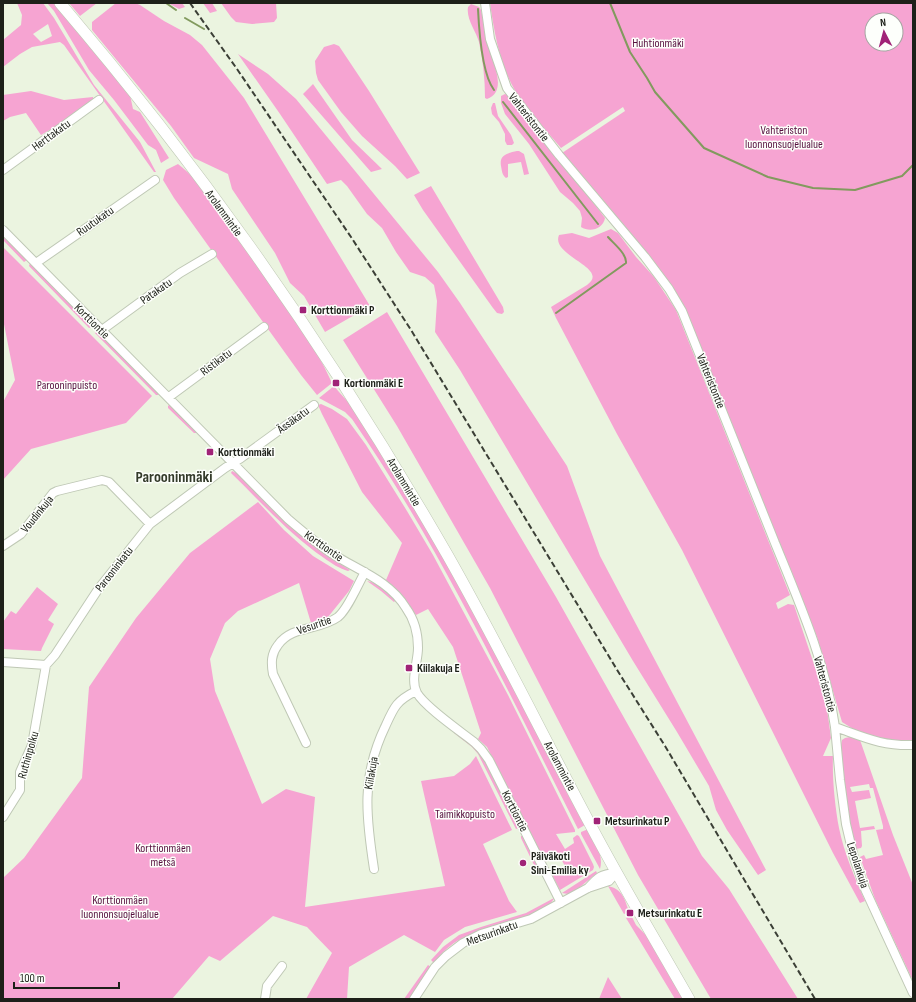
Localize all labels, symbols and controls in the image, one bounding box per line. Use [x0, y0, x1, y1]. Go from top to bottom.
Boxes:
north arrow [864, 12, 904, 52]
text: N [879, 16, 887, 29]
park label: Huhtionmäki [632, 36, 684, 51]
street label: Vahteristontie [505, 90, 552, 145]
street label: Herttakatu [29, 116, 74, 154]
park label: Vahteriston luonnonsuojelualue [745, 123, 823, 152]
street label: Arolammintie [201, 186, 246, 240]
street label: Ruutukatu [74, 203, 117, 240]
street label: Patakatu [137, 275, 175, 308]
street label: Korttiontie [71, 300, 113, 342]
place label: Korttionmäki P [311, 303, 375, 318]
marker: Korttionmäki P [298, 305, 308, 315]
street label: Ristikatu [197, 346, 235, 379]
street label: Vahteristontie [693, 352, 728, 411]
place label: Kortionmäki E [344, 376, 403, 391]
park label: Parooninpuisto [37, 378, 97, 393]
marker: Kortionmäki E [331, 378, 341, 388]
street label: Ässäkatu [273, 404, 312, 438]
place label: Korttionmäki [218, 445, 274, 460]
marker: Korttionmäki [205, 447, 215, 457]
street label: Arolammintie [383, 454, 424, 509]
district label: Parooninmäki [136, 468, 212, 487]
street label: Voudinkuja [18, 492, 57, 536]
street label: Korttiontie [301, 528, 346, 565]
street label: Parooninkatu [92, 544, 137, 595]
street label: Vesuritie [295, 613, 334, 638]
street label: Vahteristontie [810, 654, 839, 714]
place label: Kiilakuja E [417, 661, 460, 676]
marker: Kiilakuja E [404, 663, 414, 673]
street label: Ruthinpolku [15, 730, 42, 781]
street label: Arolammintie [540, 738, 579, 794]
street label: Kiilakuja [361, 755, 382, 791]
street label: Korttiontie [498, 788, 531, 834]
park label: Taimikkopuisto [435, 807, 495, 822]
place label: Metsurinkatu P [605, 814, 670, 829]
marker: Metsurinkatu P [592, 816, 602, 826]
street label: Lepolankuja [843, 840, 872, 890]
park label: Korttionmäen metsä [135, 841, 191, 870]
place label: Päiväkoti Sini-Emilia ky [531, 849, 589, 878]
marker: Päiväkoti Sini-Emilia ky [518, 858, 528, 868]
park label: Korttionmäen luonnonsuojelualue [81, 893, 159, 922]
place label: Metsurinkatu E [638, 906, 702, 921]
marker: Metsurinkatu E [625, 908, 635, 918]
street label: Metsurinkatu [464, 917, 520, 950]
scale bar [14, 964, 119, 990]
text: 100 m [20, 971, 45, 986]

